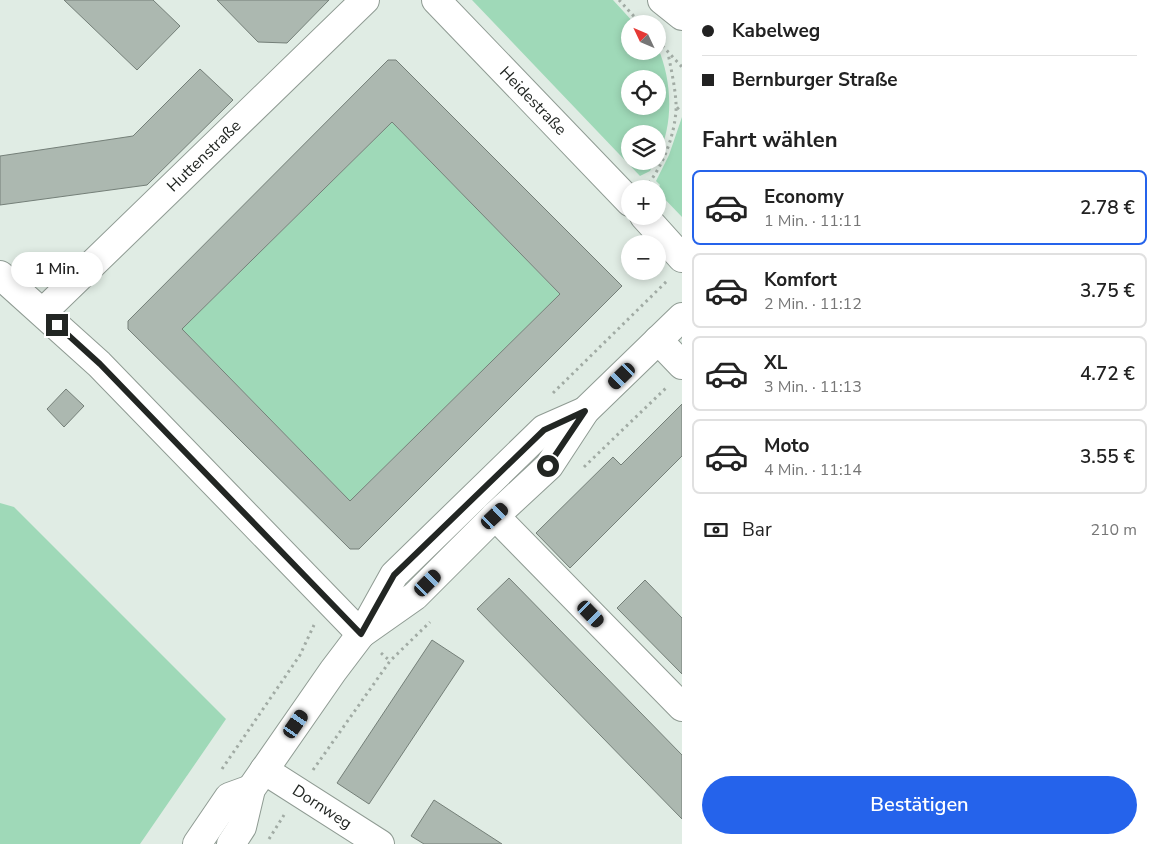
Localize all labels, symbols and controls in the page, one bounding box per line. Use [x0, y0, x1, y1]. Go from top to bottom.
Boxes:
north arrow [621, 15, 666, 60]
map controls [621, 15, 666, 280]
text: Kabelweg [732, 18, 820, 44]
street label: Heidestraße [495, 62, 571, 140]
text: Bernburger Straße [732, 67, 898, 93]
button: locate [621, 70, 666, 115]
street label: Huttenstraße [162, 115, 246, 197]
button: layers [621, 125, 666, 170]
text: Fahrt wählen [702, 125, 838, 155]
button: + [621, 180, 666, 225]
text: Economy [764, 184, 844, 210]
icon: car [704, 185, 749, 230]
text: 2.78 € [1080, 195, 1135, 221]
text: 1 Min. · 11:11 [764, 210, 862, 232]
button: − [621, 235, 666, 280]
callout: 1 Min. [11, 252, 103, 288]
text: 1 Min. [35, 258, 79, 280]
text: Komfort [764, 267, 837, 293]
icon: car [704, 268, 749, 313]
text: 3.75 € [1080, 278, 1135, 304]
text: 2 Min. · 11:12 [764, 293, 862, 315]
route end [46, 314, 68, 336]
text: XL [764, 350, 787, 376]
icon: car [704, 351, 749, 396]
car [605, 360, 638, 392]
text: 4.72 € [1080, 361, 1135, 387]
text: 3 Min. · 11:13 [764, 376, 862, 398]
text: Moto [764, 433, 810, 459]
icon: car [704, 434, 749, 479]
text: 3.55 € [1080, 444, 1135, 470]
route start [537, 455, 559, 477]
text: 4 Min. · 11:14 [764, 459, 862, 481]
car [478, 500, 511, 532]
icon: cash [702, 516, 730, 544]
text: Bar [742, 517, 772, 543]
text: 210 m [1090, 519, 1137, 541]
car [412, 567, 443, 599]
car [575, 598, 606, 630]
car [281, 707, 310, 741]
button: Bestätigen [702, 776, 1137, 834]
street label: Dornweg [288, 780, 356, 834]

